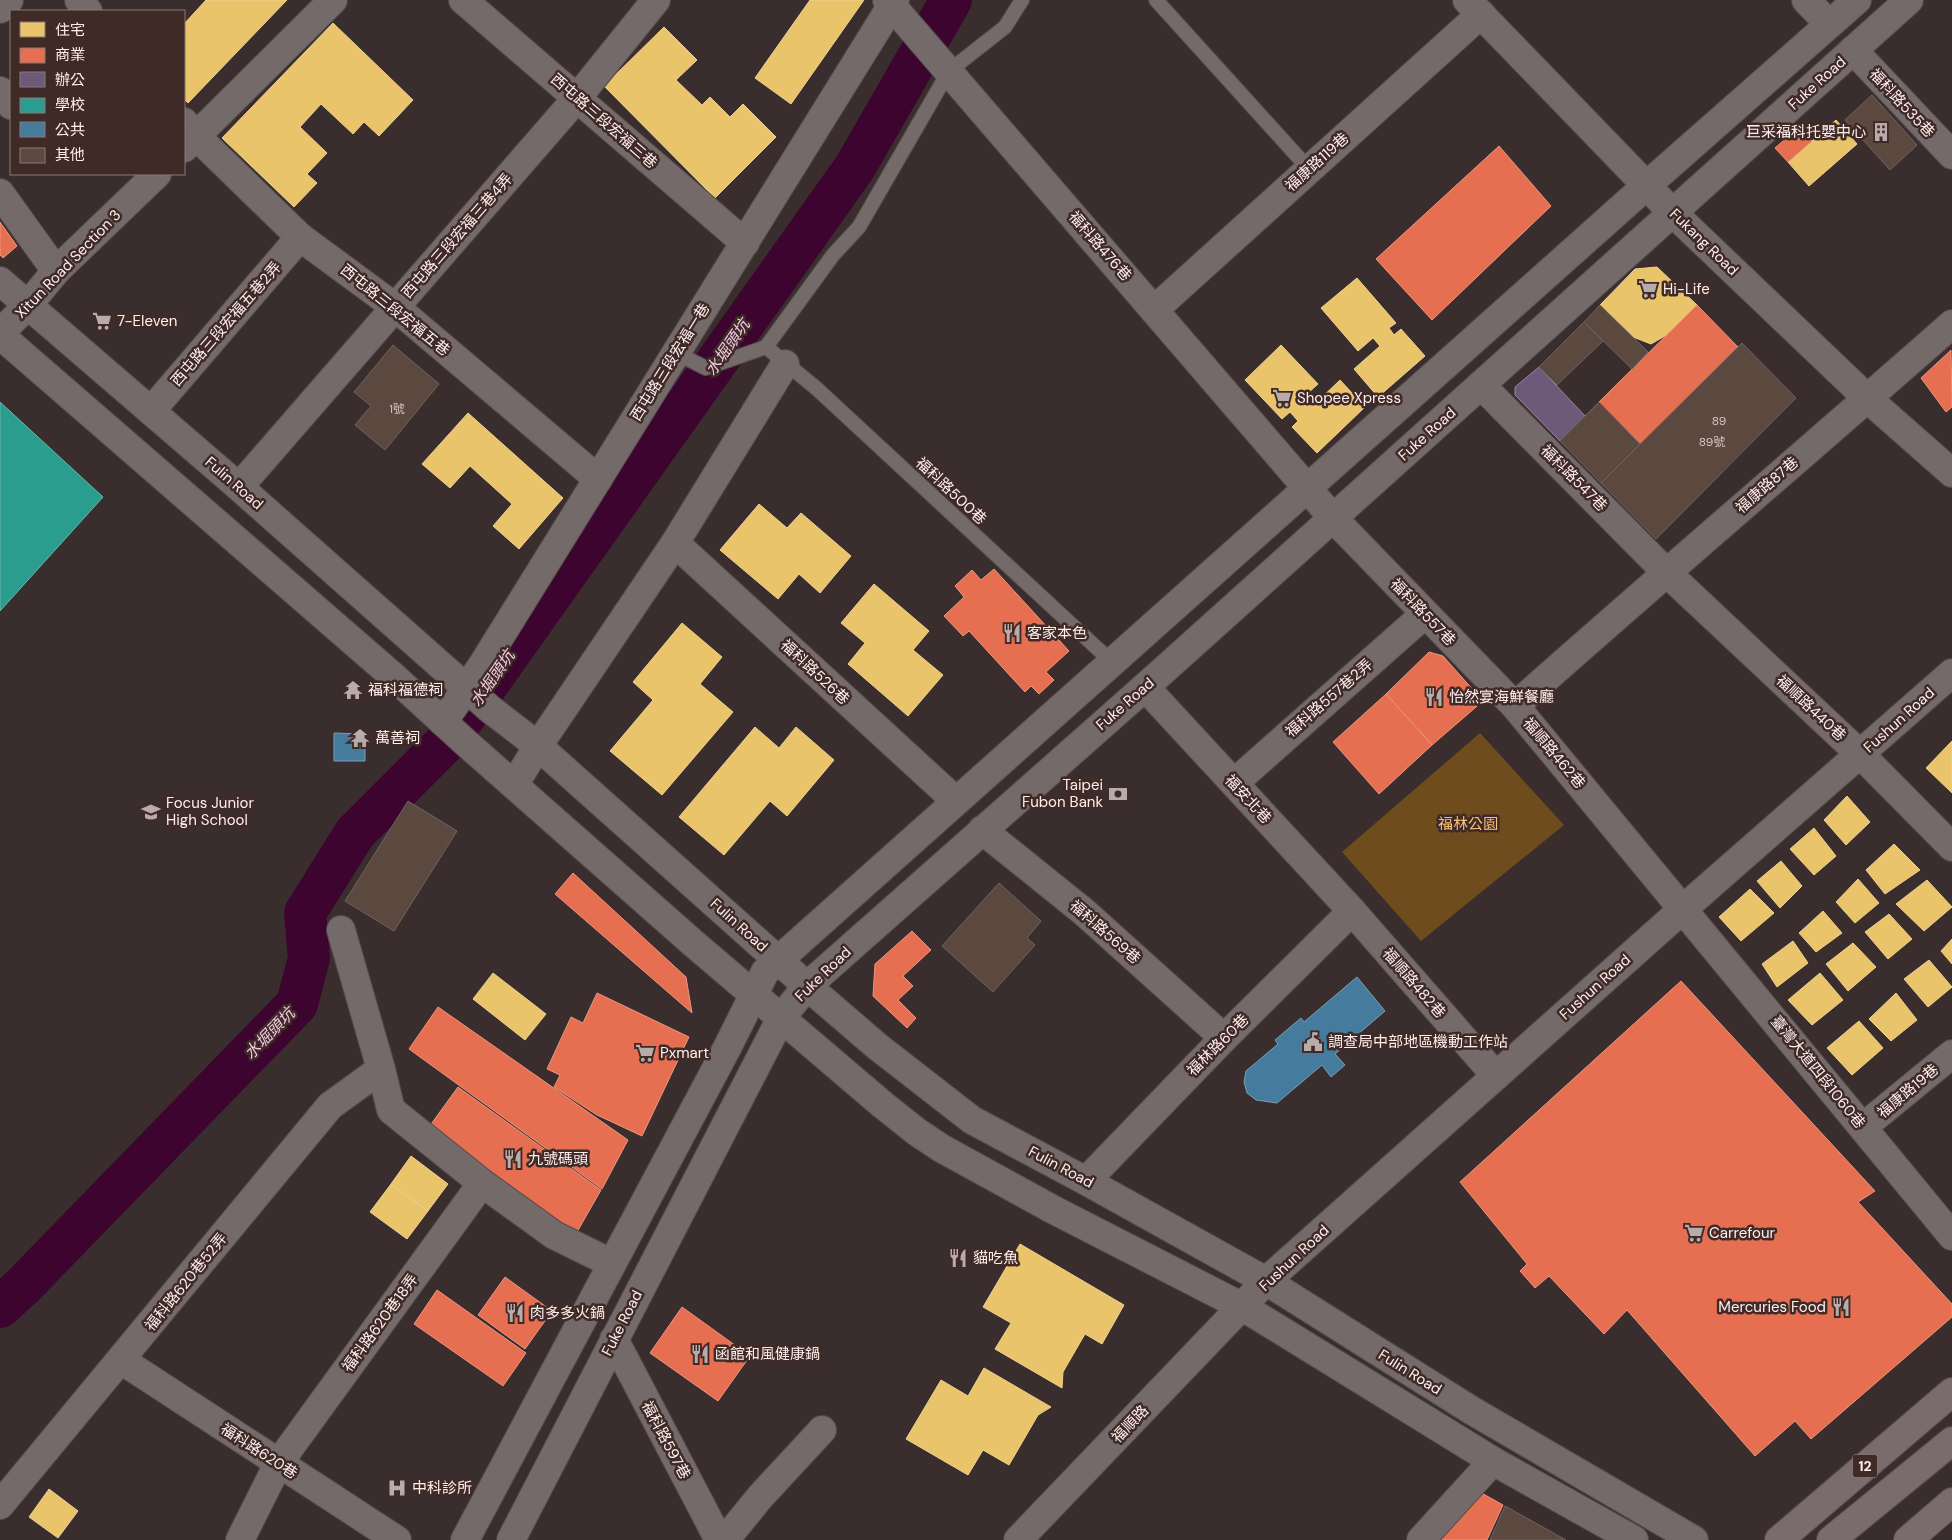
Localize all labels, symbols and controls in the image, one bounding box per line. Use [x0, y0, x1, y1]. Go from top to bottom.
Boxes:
legend [10, 10, 185, 175]
text: 住宅 [55, 20, 85, 40]
text: 商業 [55, 45, 85, 65]
street label: Fuke Road [1784, 52, 1850, 114]
street label: 福科路535巷 [1865, 64, 1939, 142]
street label: 西屯路三段宏福三巷 [546, 69, 662, 173]
text: 辦公 [55, 70, 85, 90]
text: 學校 [55, 95, 85, 115]
text: 公共 [55, 120, 85, 140]
building icon: 巨采福科托嬰中心 [1870, 121, 1892, 143]
place label: 巨采福科托嬰中心 [1746, 122, 1866, 142]
street label: 福康路119巷 [1281, 128, 1353, 196]
text: 其他 [55, 145, 85, 165]
street label: 西屯路三段宏福三巷4弄 [397, 169, 517, 303]
street label: Fukang Road [1665, 204, 1743, 280]
street label: Xitun Road Section 3 [11, 205, 125, 323]
street label: 福科路476巷 [1064, 207, 1136, 285]
street label: 西屯路三段宏福五巷2弄 [166, 258, 286, 390]
street label: 西屯路三段宏福五巷 [336, 260, 454, 360]
supermarket icon: Hi-Life [1637, 278, 1659, 300]
place label: Hi-Life [1663, 279, 1710, 299]
street label: 西屯路三段宏福一巷 [626, 299, 714, 425]
supermarket icon: 7-Eleven [91, 310, 113, 332]
place label: 7-Eleven [117, 311, 177, 331]
water label: 水堀頭坑 [700, 313, 756, 380]
supermarket icon: Shopee Xpress [1271, 387, 1293, 409]
place label: Shopee Xpress [1297, 388, 1401, 408]
house number: 1號 [389, 401, 405, 417]
street label: Fuke Road [1394, 403, 1460, 465]
house number: 89 [1712, 413, 1726, 429]
house number: 89號 [1699, 434, 1725, 450]
street label: 福科路547巷 [1536, 440, 1612, 516]
street label: Fulin Road [201, 452, 267, 514]
street label: 福康路87巷 [1731, 452, 1803, 518]
street label: 福科路500巷 [911, 453, 991, 529]
street label: 福科路557巷 [1386, 574, 1460, 650]
restaurant icon: 客家本色 [1001, 622, 1023, 644]
place label: 客家本色 [1027, 623, 1087, 643]
street label: 福科路526巷 [776, 635, 854, 709]
water label: 水堀頭坑 [465, 644, 521, 711]
street label: 福科路557巷2弄 [1281, 654, 1377, 742]
street label: 福順路440巷 [1772, 671, 1850, 745]
street label: Fuke Road [1092, 673, 1158, 735]
temple icon: 福科福德祠 [342, 679, 364, 701]
place label: 福科福德祠 [368, 680, 443, 700]
street label: Fushun Road [1859, 683, 1939, 757]
restaurant icon: 怡然宴海鮮餐廳 [1423, 686, 1445, 708]
place label: 怡然宴海鮮餐廳 [1449, 687, 1554, 707]
street label: 福順路462巷 [1518, 713, 1590, 793]
temple icon: 萬善祠 [349, 727, 371, 749]
place label: 萬善祠 [375, 728, 420, 748]
street label: 福安北巷 [1220, 770, 1276, 828]
place label: Taipei Fubon Bank [1022, 775, 1103, 812]
bank icon: Taipei Fubon Bank [1107, 783, 1129, 805]
place label: Focus Junior High School [166, 793, 255, 830]
school or university icon: Focus Junior High School [140, 801, 162, 823]
park label: 福林公園 [1438, 814, 1498, 834]
street label: Fulin Road [706, 894, 772, 956]
street label: 福科路569巷 [1065, 896, 1145, 968]
street label: Fuke Road [790, 942, 856, 1006]
street label: 福順路482巷 [1378, 944, 1450, 1022]
street label: Fushun Road [1555, 950, 1635, 1024]
water label: 水堀頭坑 [240, 1002, 301, 1064]
street label: 福林路60巷 [1183, 1010, 1253, 1080]
street label: 臺灣大道四段1060巷 [1766, 1011, 1870, 1133]
public building icon: 調查局中部地區機動工作站 [1302, 1031, 1324, 1053]
place label: 調查局中部地區機動工作站 [1328, 1032, 1508, 1052]
supermarket icon: Pxmart [634, 1042, 656, 1064]
place label: Pxmart [660, 1043, 709, 1063]
street label: 福康路19巷 [1873, 1060, 1943, 1122]
street label: Fulin Road [1025, 1141, 1097, 1193]
restaurant icon: 九號碼頭 [502, 1148, 524, 1170]
place label: 九號碼頭 [528, 1149, 588, 1169]
street label: Fushun Road [1255, 1220, 1333, 1296]
supermarket icon: Carrefour [1683, 1222, 1705, 1244]
place label: Carrefour [1709, 1223, 1776, 1243]
street label: 福科路620巷52弄 [140, 1229, 232, 1335]
restaurant icon: 貓吃魚 [947, 1247, 969, 1269]
place label: 貓吃魚 [973, 1248, 1018, 1268]
street label: 福科路620巷18弄 [338, 1270, 422, 1376]
street label: Fuke Road [597, 1287, 647, 1359]
restaurant icon: Mercuries Food [1830, 1296, 1852, 1318]
place label: Mercuries Food [1718, 1297, 1826, 1317]
restaurant icon: 肉多多火鍋 [504, 1302, 526, 1324]
place label: 肉多多火鍋 [530, 1303, 605, 1323]
restaurant icon: 函館和風健康鍋 [689, 1343, 711, 1365]
place label: 函館和風健康鍋 [715, 1344, 820, 1364]
street label: Fulin Road [1375, 1345, 1445, 1399]
street label: 福科路597巷 [637, 1397, 695, 1483]
street label: 福順路 [1107, 1401, 1153, 1447]
street label: 福科路620巷 [217, 1419, 301, 1483]
road number: 12 [1852, 1454, 1878, 1478]
hospital icon: 中科診所 [386, 1477, 408, 1499]
place label: 中科診所 [412, 1478, 472, 1498]

